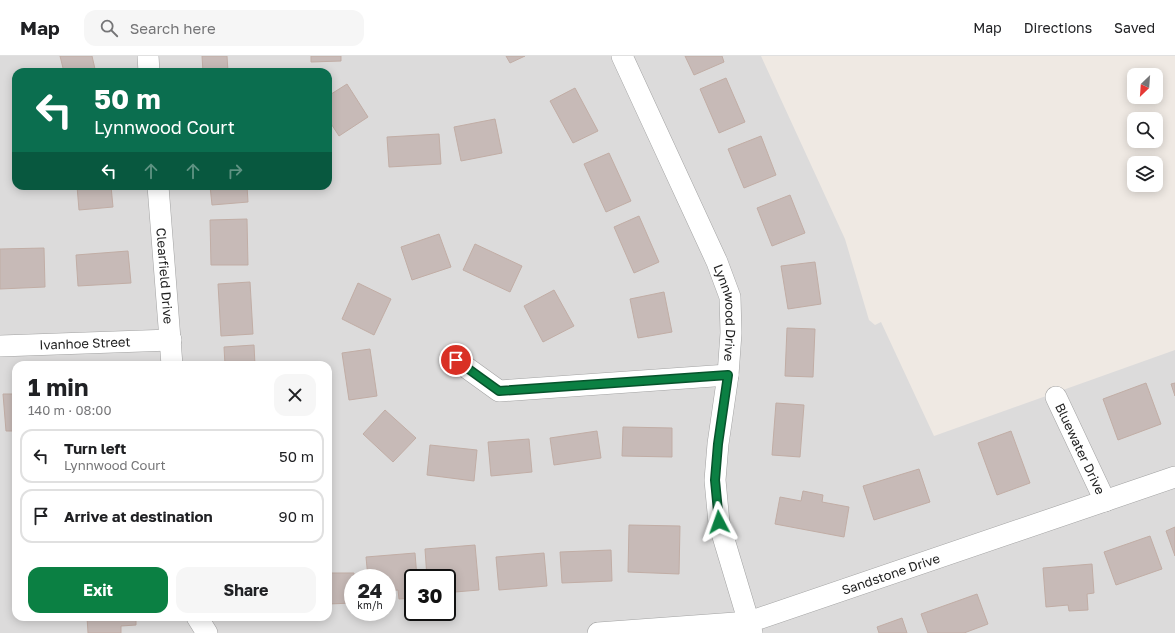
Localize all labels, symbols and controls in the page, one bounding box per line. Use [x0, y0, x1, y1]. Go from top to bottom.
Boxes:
search box [84, 10, 364, 46]
text: Map [20, 16, 60, 39]
icon: search [98, 17, 120, 39]
text: Search here [130, 19, 216, 37]
text: Map [973, 19, 1002, 36]
text: Directions [1024, 19, 1092, 36]
text: Saved [1114, 19, 1155, 36]
north arrow [1127, 68, 1163, 104]
map controls [1127, 68, 1163, 192]
text: 50 m [94, 82, 161, 115]
icon: left [28, 84, 80, 136]
button: search [1127, 112, 1163, 148]
text: Lynnwood Court [94, 116, 235, 138]
button: layers [1127, 156, 1163, 192]
icon: left [98, 160, 120, 182]
icon: ahead [140, 160, 162, 182]
icon: ahead [182, 160, 204, 182]
icon: right [224, 160, 246, 182]
street label: Clearfield Drive [153, 227, 177, 324]
street label: Lynnwood Drive [710, 262, 739, 362]
street label: Ivanhoe Street [39, 333, 131, 353]
pin [439, 343, 473, 377]
icon: arrive [445, 349, 467, 371]
text: 1 min [28, 372, 88, 401]
button: close [274, 374, 316, 416]
street label: Bluewater Drive [1052, 400, 1109, 497]
text: 140 m · 08:00 [28, 402, 111, 418]
text: Turn left [64, 439, 126, 457]
icon: left [30, 445, 52, 467]
text: 50 m [279, 447, 314, 465]
text: Lynnwood Court [64, 457, 166, 473]
position arrow [698, 501, 740, 543]
icon: arrive [30, 505, 52, 527]
text: Arrive at destination [64, 507, 213, 525]
text: 90 m [279, 507, 314, 525]
street label: Sandstone Drive [839, 550, 942, 598]
button: Exit [28, 567, 168, 613]
button: Share [176, 567, 316, 613]
speed limit sign: 30 [404, 569, 456, 621]
text: 24 [358, 578, 382, 602]
text: km/h [357, 599, 383, 611]

